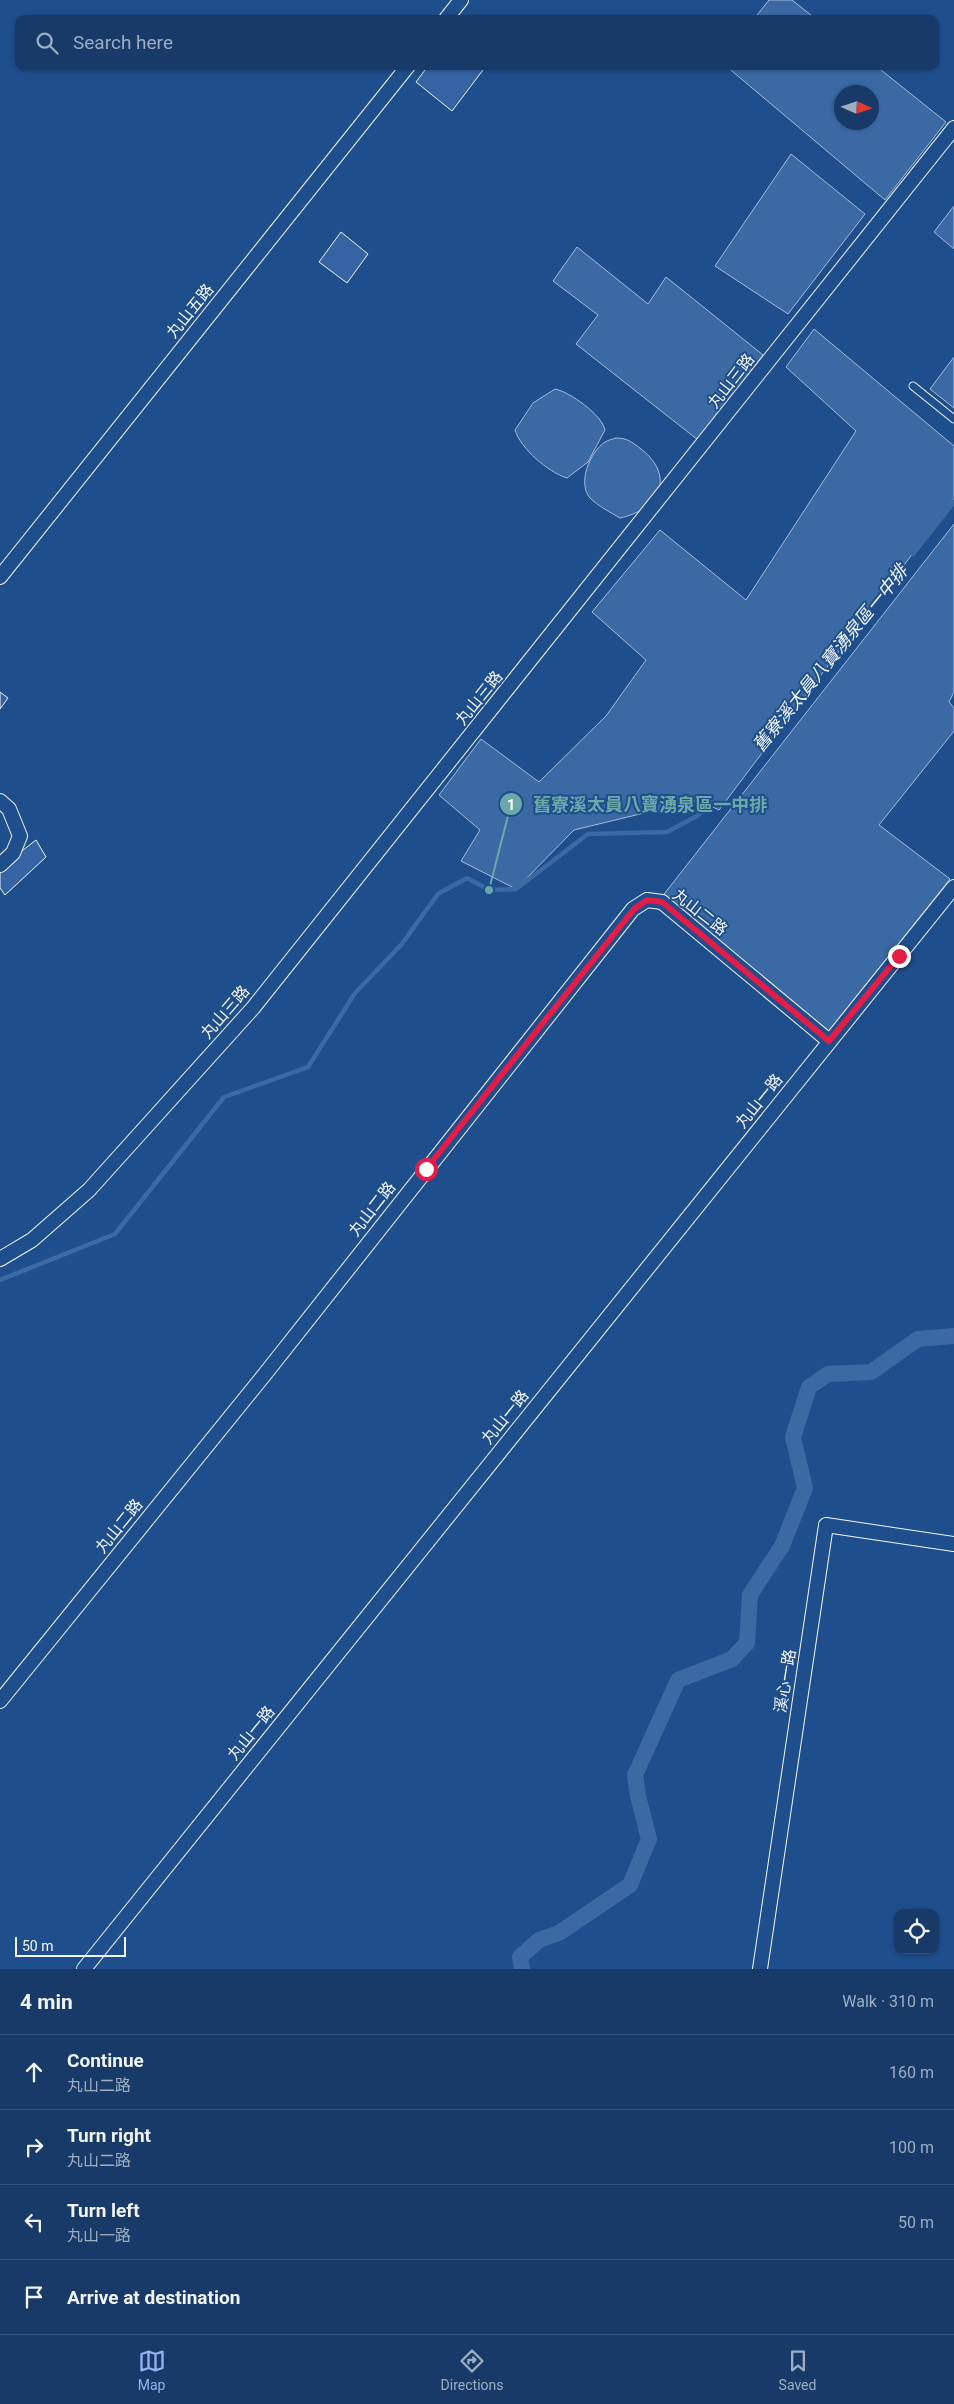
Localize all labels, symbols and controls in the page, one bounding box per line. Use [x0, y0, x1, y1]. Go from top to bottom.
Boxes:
search box [15, 15, 939, 70]
icon: search [33, 29, 61, 57]
text: Search here [73, 31, 173, 54]
north arrow [834, 85, 879, 130]
street label: 丸山五路 [162, 280, 218, 342]
street label: 丸山三路 [704, 350, 758, 412]
water label: 舊寮溪太員八寶湧泉區一中排 [748, 559, 913, 756]
street label: 丸山三路 [451, 667, 507, 729]
callout: 舊寮溪太員八寶湧泉區一中排 [498, 788, 777, 821]
text: 舊寮溪太員八寶湧泉區一中排 [533, 794, 767, 815]
text: 1 [507, 796, 515, 814]
street label: 丸山二路 [669, 885, 731, 939]
route end [888, 945, 911, 968]
street label: 丸山三路 [197, 982, 253, 1042]
street label: 丸山一路 [731, 1070, 787, 1132]
route start [415, 1158, 438, 1181]
street label: 丸山二路 [345, 1178, 399, 1240]
street label: 丸山一路 [477, 1386, 533, 1448]
street label: 丸山二路 [91, 1495, 147, 1557]
street label: 溪心一路 [771, 1648, 799, 1714]
street label: 丸山一路 [223, 1702, 279, 1764]
map controls [894, 1909, 939, 1954]
button: locate [894, 1909, 939, 1954]
scale bar [15, 1934, 126, 1957]
text: 50 m [22, 1938, 54, 1954]
text: 4 min [20, 1990, 73, 2014]
text: Walk · 310 m [842, 1992, 934, 2011]
text: Continue [67, 2049, 144, 2072]
icon: ahead [20, 2058, 48, 2086]
text: 160 m [889, 2063, 934, 2082]
text: 丸山二路 [67, 2076, 131, 2095]
text: Turn right [67, 2124, 151, 2147]
icon: right [20, 2133, 48, 2161]
text: 100 m [889, 2138, 934, 2157]
text: 丸山二路 [67, 2151, 131, 2170]
text: Turn left [67, 2199, 140, 2222]
icon: left [20, 2208, 48, 2236]
text: 50 m [898, 2213, 934, 2232]
text: 丸山一路 [67, 2226, 131, 2245]
icon: arrive [20, 2283, 48, 2311]
text: Arrive at destination [67, 2286, 240, 2309]
tab: Map [138, 2347, 166, 2393]
tab: Directions [441, 2347, 504, 2393]
tab: Saved [779, 2347, 816, 2393]

